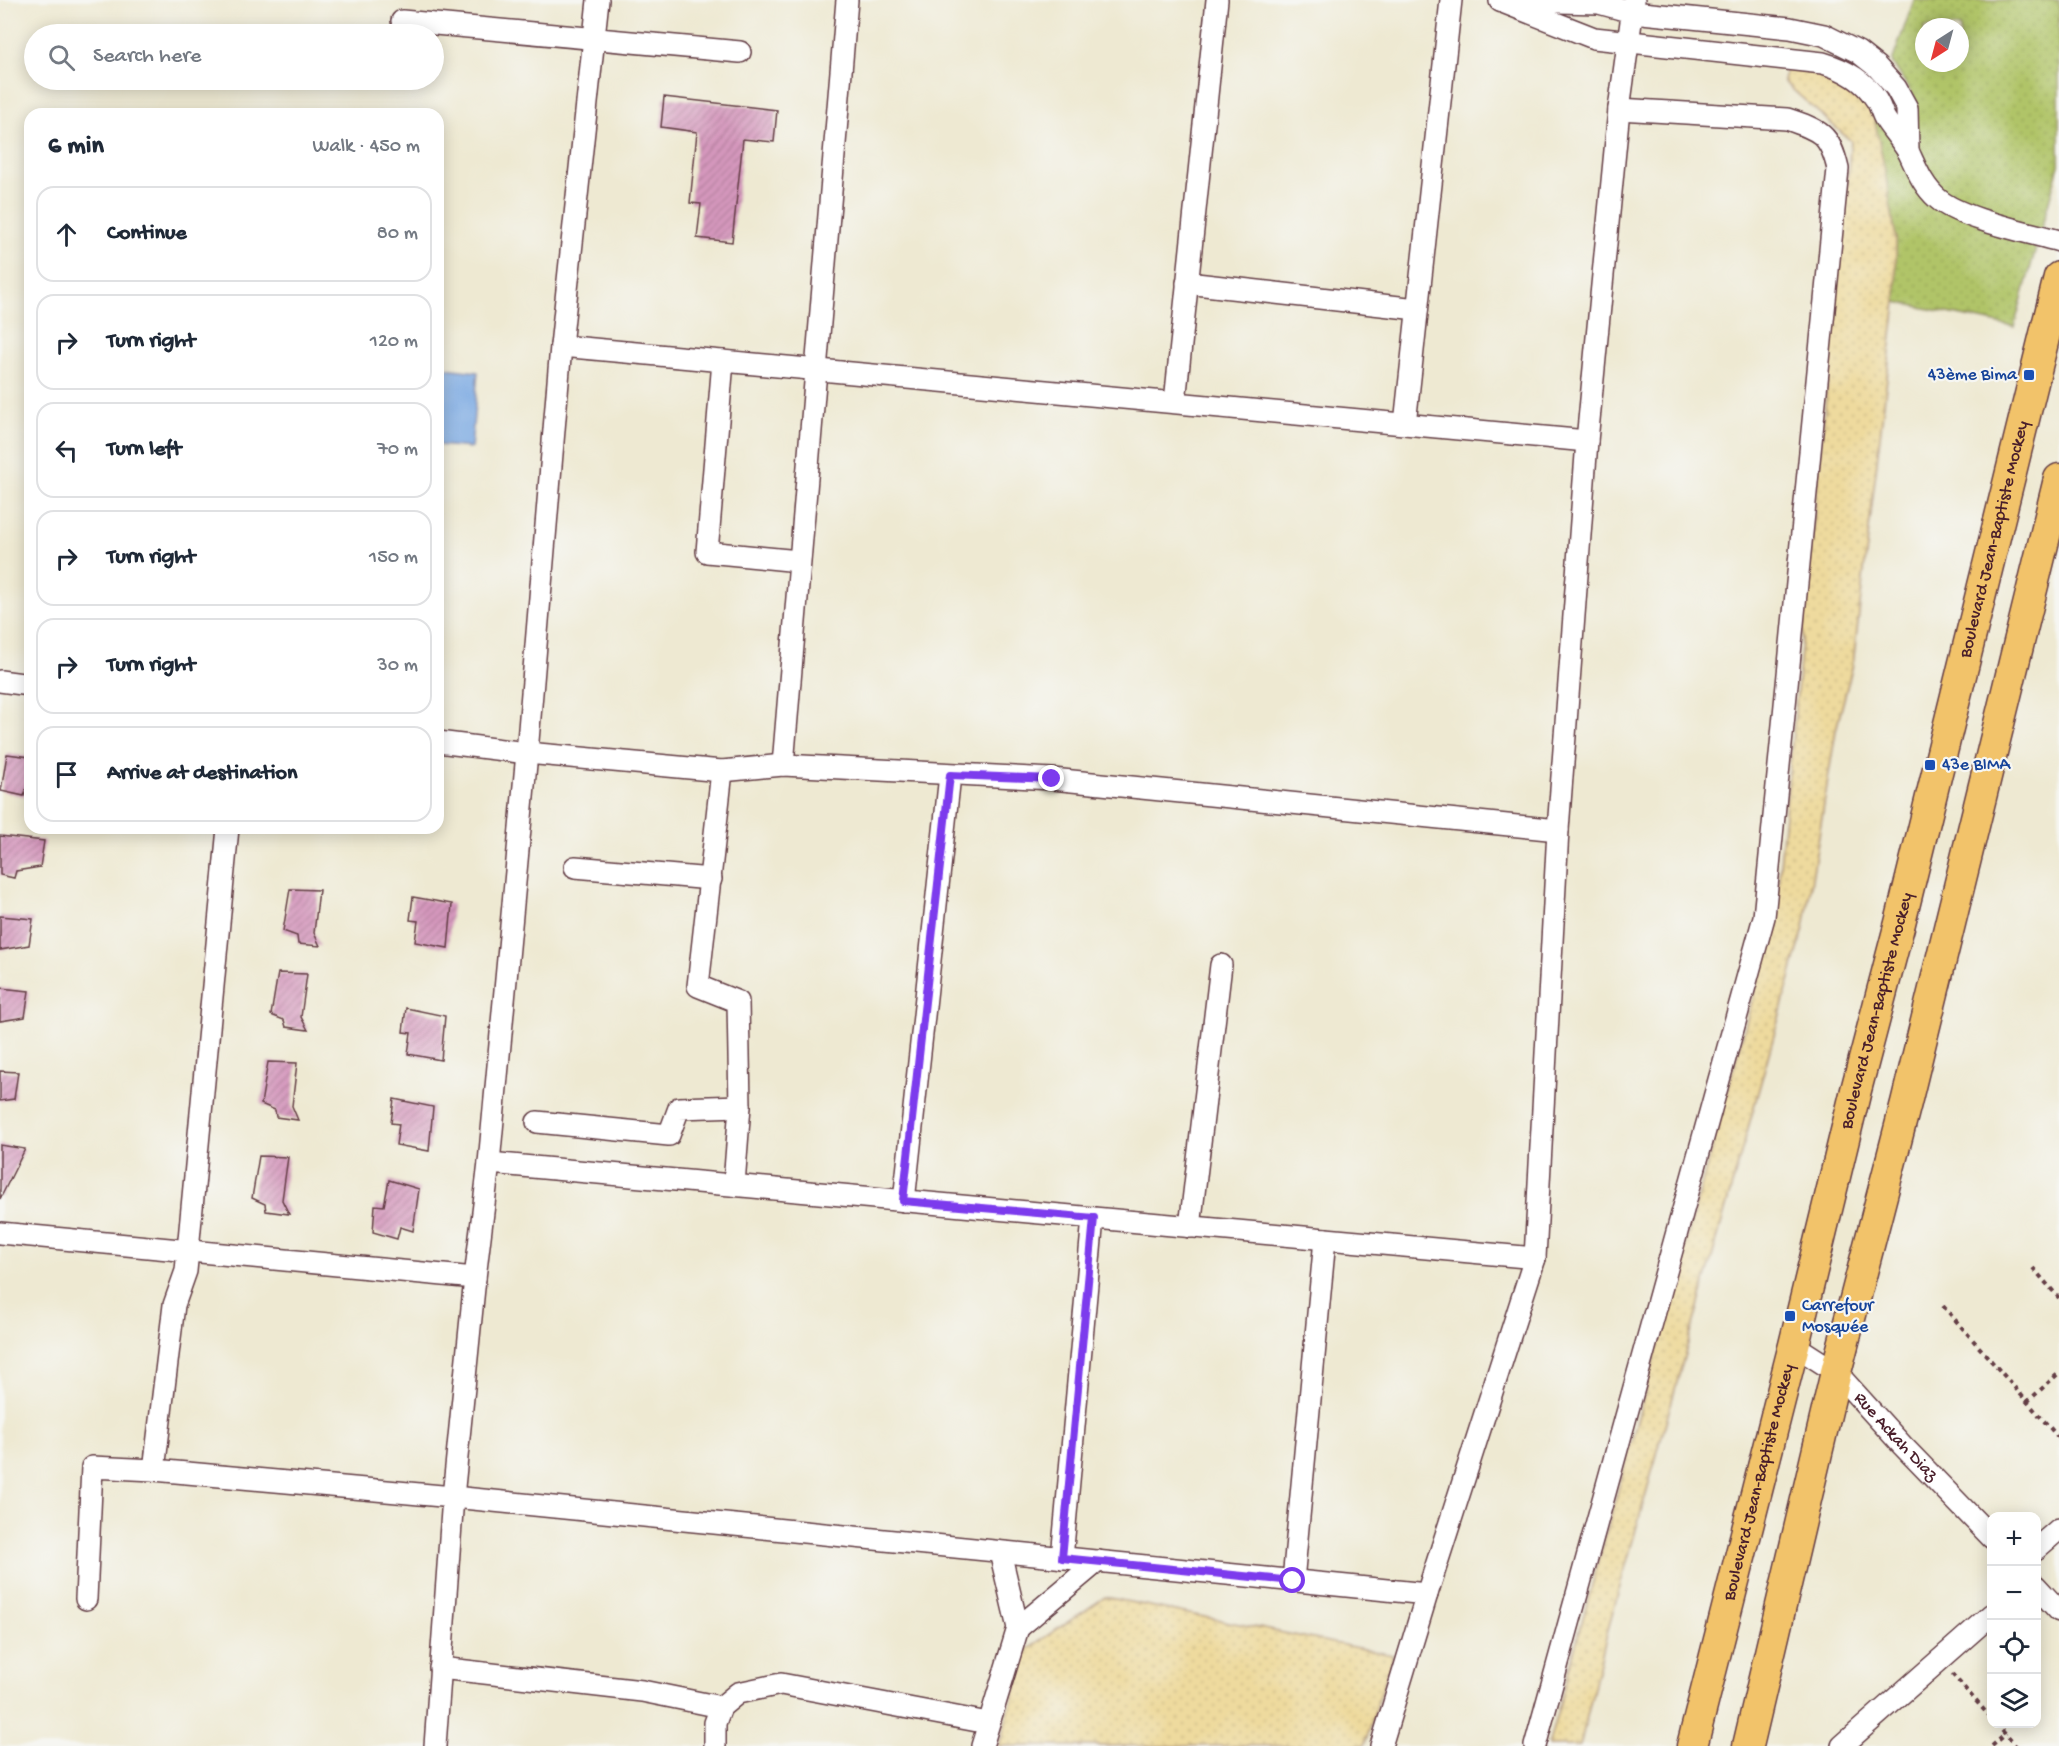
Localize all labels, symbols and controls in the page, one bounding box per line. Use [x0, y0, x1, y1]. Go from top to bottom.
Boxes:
north arrow [1915, 18, 1969, 72]
search box [24, 24, 444, 90]
icon: search [45, 41, 78, 74]
text: Search here [93, 44, 201, 70]
text: 6 min [48, 132, 104, 163]
text: Walk · 450 m [313, 136, 420, 159]
icon: ahead [50, 218, 83, 251]
text: Continue [107, 221, 187, 247]
text: 80 m [377, 223, 418, 246]
icon: right [50, 326, 83, 359]
text: Turn right [107, 329, 195, 355]
text: 120 m [370, 331, 418, 354]
place label: 43ème Bima [1928, 365, 2018, 386]
marker: 43ème Bima [2022, 368, 2036, 382]
street label: Boulevard Jean-Baptiste Mockey [1955, 418, 2034, 661]
icon: left [50, 434, 83, 467]
text: Turn left [107, 437, 181, 463]
text: 70 m [377, 439, 418, 462]
icon: right [50, 542, 83, 575]
text: Turn right [107, 545, 195, 571]
text: 150 m [369, 547, 418, 570]
icon: right [50, 650, 83, 683]
text: Turn right [107, 653, 195, 679]
text: 30 m [377, 655, 418, 678]
place label: 43e BIMA [1942, 755, 2011, 776]
icon: arrive [50, 758, 83, 791]
marker: 43e BIMA [1923, 758, 1937, 772]
text: Arrive at destination [107, 761, 297, 787]
route end [1038, 765, 1064, 791]
street label: Boulevard Jean-Baptiste Mockey [1836, 890, 1918, 1132]
place label: Carrefour Mosquée [1802, 1296, 1875, 1338]
marker: Carrefour Mosquée [1783, 1309, 1797, 1323]
street label: Boulevard Jean-Baptiste Mockey [1719, 1362, 1799, 1604]
street label: Rue Ackah Diaz [1849, 1388, 1943, 1487]
map controls [1987, 1512, 2041, 1728]
button: + [1987, 1512, 2041, 1566]
button: − [1987, 1566, 2041, 1620]
route start [1279, 1567, 1305, 1593]
button: locate [1987, 1620, 2041, 1674]
button: layers [1987, 1674, 2041, 1728]

